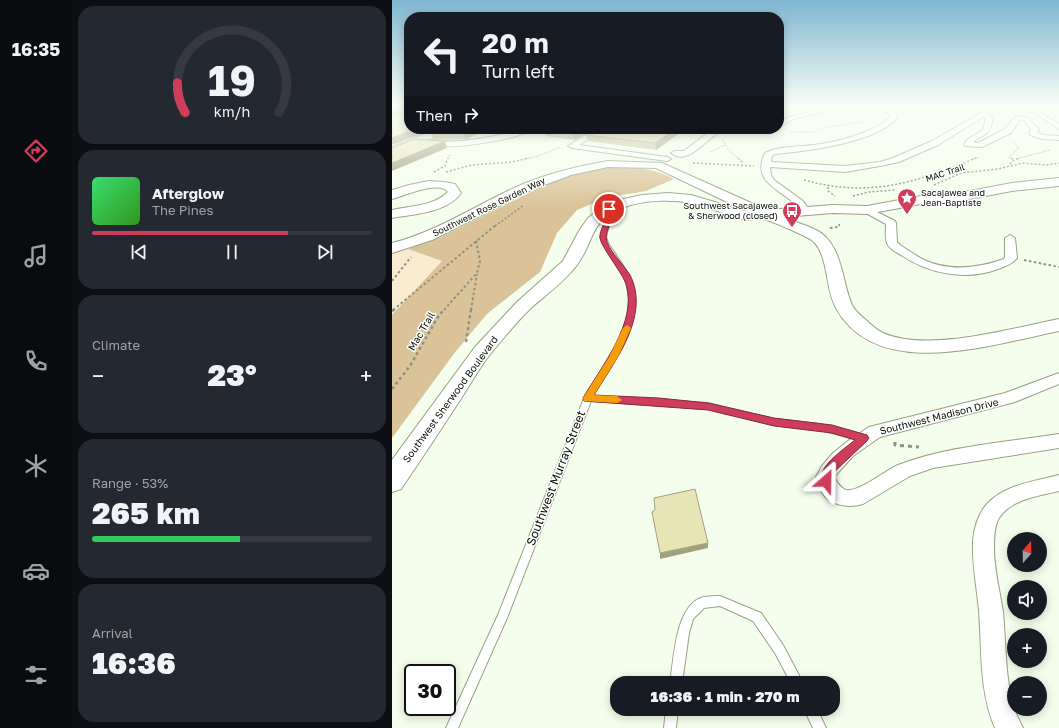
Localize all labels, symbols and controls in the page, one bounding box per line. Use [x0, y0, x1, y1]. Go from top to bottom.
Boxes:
text: 20 m [482, 26, 549, 59]
icon: left [416, 28, 468, 80]
text: 16:35 [12, 38, 60, 60]
text: 19 [208, 55, 256, 105]
text: Turn left [482, 60, 555, 82]
text: km/h [214, 103, 250, 120]
icon: right [460, 104, 482, 126]
text: Then [416, 106, 452, 124]
icon: directions [22, 137, 50, 165]
street label: MAC Trail [924, 161, 966, 184]
street label: Southwest Rose Garden Way [431, 174, 547, 239]
text: Afterglow [152, 184, 224, 202]
place icon: Sacajawea and Jean-Baptiste [896, 187, 918, 215]
place label: Sacajawea and Jean-Baptiste [921, 187, 985, 208]
pin [592, 192, 626, 226]
icon: arrive [598, 198, 620, 220]
place label: Southwest Sacajawea & Sherwood (closed) [684, 200, 778, 221]
bus stop icon: Southwest Sacajawea & Sherwood (closed) [781, 200, 803, 228]
text: The Pines [152, 202, 213, 218]
icon: previous [128, 241, 150, 263]
icon: pause [221, 241, 243, 263]
icon: next [314, 241, 336, 263]
icon: music [22, 242, 50, 270]
street label: Mac Trail [405, 309, 437, 353]
street label: Southwest Sherwood Boulevard [400, 333, 500, 465]
text: Climate [92, 337, 140, 353]
icon: phone [22, 347, 50, 375]
text: 23° [207, 357, 257, 393]
text: − [92, 362, 104, 389]
text: + [360, 362, 372, 389]
street label: Southwest Madison Drive [878, 395, 1000, 437]
street label: Southwest Murray Street [523, 408, 588, 548]
icon: climate [22, 452, 50, 480]
position arrow [805, 460, 847, 502]
text: Range · 53% [92, 475, 168, 491]
text: 265 km [92, 495, 200, 531]
north arrow [1007, 532, 1047, 572]
map controls [1007, 532, 1047, 716]
icon: car [22, 557, 50, 585]
button: sound [1007, 580, 1047, 620]
text: Arrival [92, 625, 133, 641]
button: + [1007, 628, 1047, 668]
text: 16:36 [92, 645, 176, 681]
icon: filters [22, 661, 50, 689]
speed limit sign: 30 [404, 664, 456, 716]
button: − [1007, 676, 1047, 716]
text: 16:36 · 1 min · 270 m [650, 687, 800, 705]

